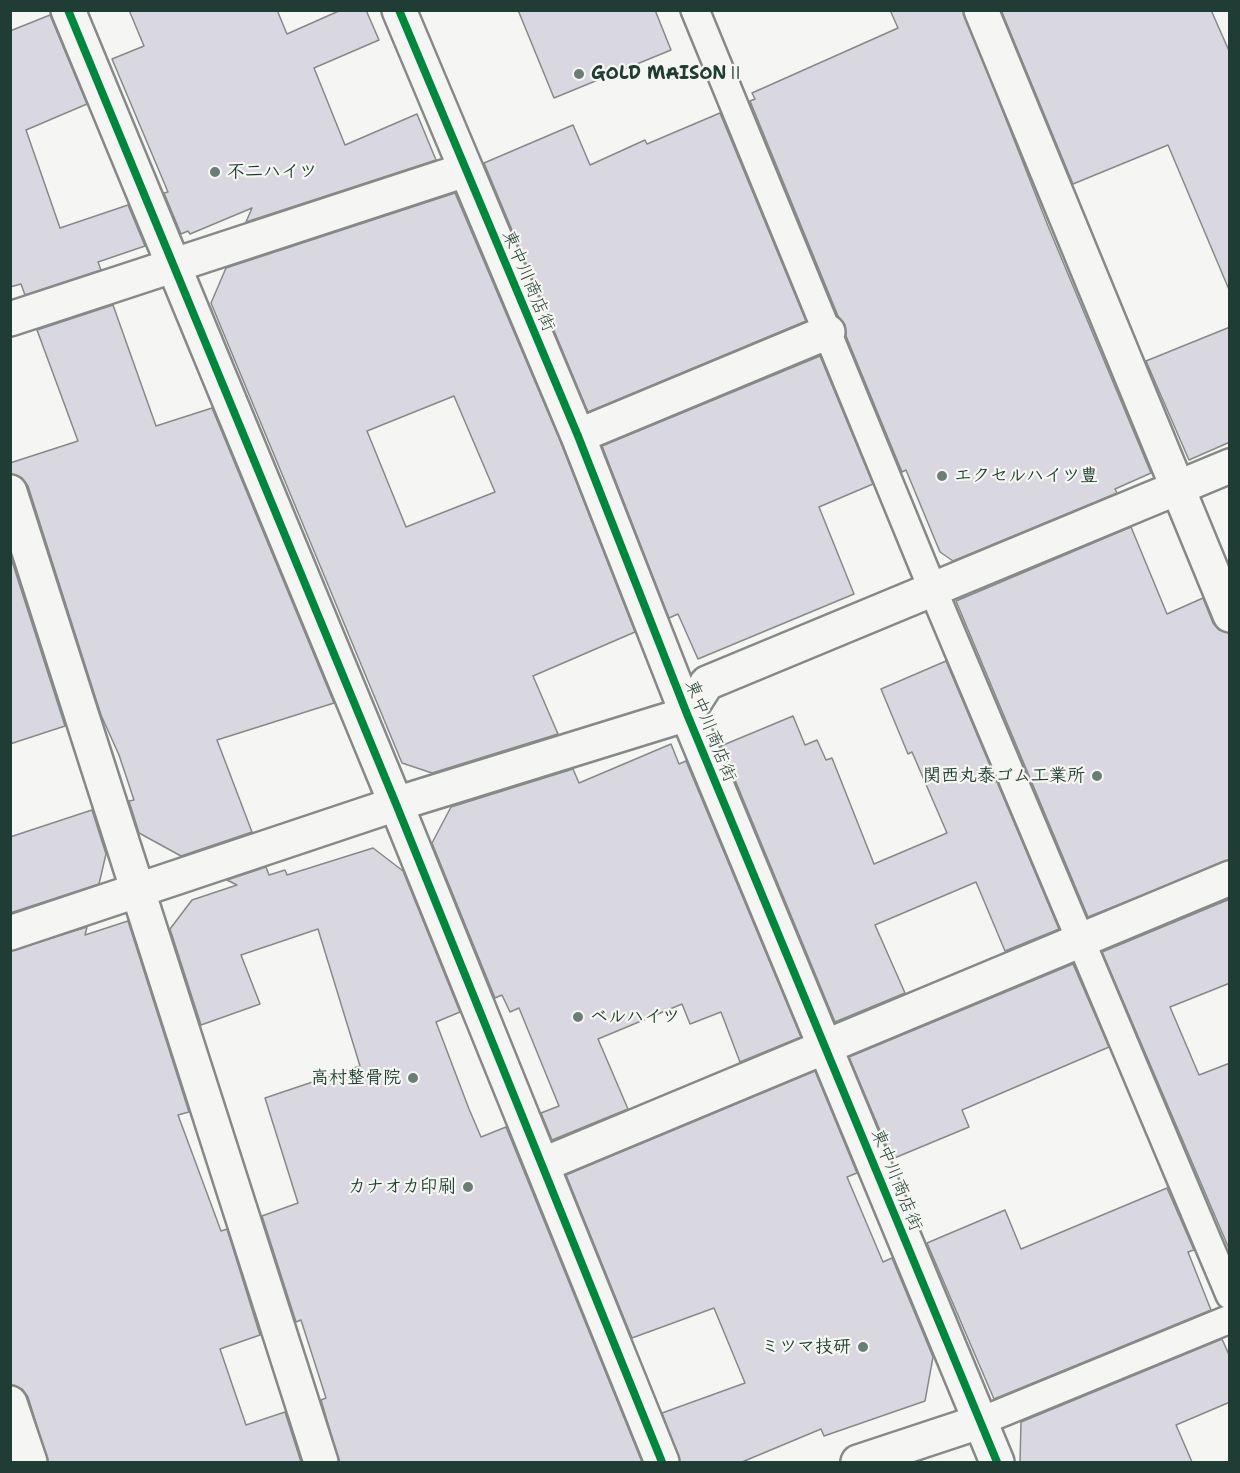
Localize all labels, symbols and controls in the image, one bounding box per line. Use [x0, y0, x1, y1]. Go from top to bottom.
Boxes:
place label: GOLD MAISONⅡ [591, 63, 745, 85]
marker: GOLD MAISONⅡ [572, 67, 586, 81]
place label: 不二ハイツ [227, 161, 317, 183]
marker: 不二ハイツ [208, 165, 222, 179]
street label: 東中川商店街 [497, 227, 559, 335]
place label: エクセルハイツ豊 [954, 465, 1098, 487]
marker: エクセルハイツ豊 [935, 469, 949, 483]
street label: 東中川商店街 [680, 677, 740, 785]
place label: 関西丸泰ゴム工業所 [923, 765, 1085, 787]
marker: 関西丸泰ゴム工業所 [1090, 769, 1104, 783]
place label: ベルハイツ [590, 1006, 680, 1028]
marker: ベルハイツ [571, 1010, 585, 1024]
place label: 高村整骨院 [311, 1067, 401, 1089]
marker: 高村整骨院 [406, 1071, 420, 1085]
street label: 東中川商店街 [866, 1126, 926, 1234]
place label: カナオカ印刷 [348, 1176, 456, 1198]
marker: カナオカ印刷 [461, 1180, 475, 1194]
place label: ミツマ技研 [761, 1336, 851, 1358]
marker: ミツマ技研 [856, 1340, 870, 1354]

